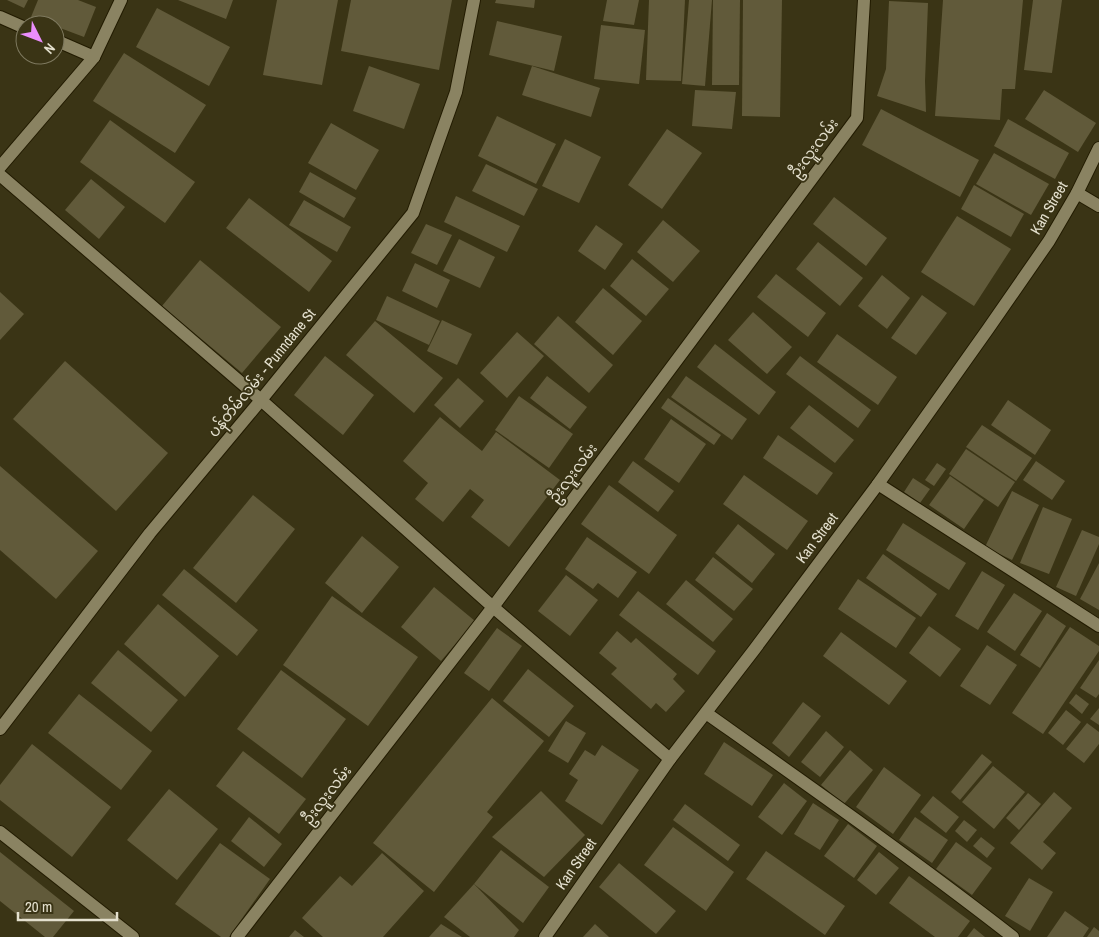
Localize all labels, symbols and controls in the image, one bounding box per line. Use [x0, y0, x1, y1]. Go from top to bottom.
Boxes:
north arrow [15, 15, 65, 65]
text: N [40, 40, 59, 58]
street label: ဦးလူးလမ်း [784, 114, 844, 183]
street label: Kan Street [1025, 177, 1072, 238]
street label: ပန်တိမ်လမ်း - Punndane St [203, 303, 322, 443]
street label: ဦးလူးလမ်း [543, 439, 603, 508]
street label: Kan Street [791, 508, 843, 567]
street label: ဦးလူးလမ်း [297, 761, 358, 830]
street label: Kan Street [550, 833, 601, 894]
scale bar [18, 890, 116, 922]
text: 20 m [25, 896, 52, 917]

